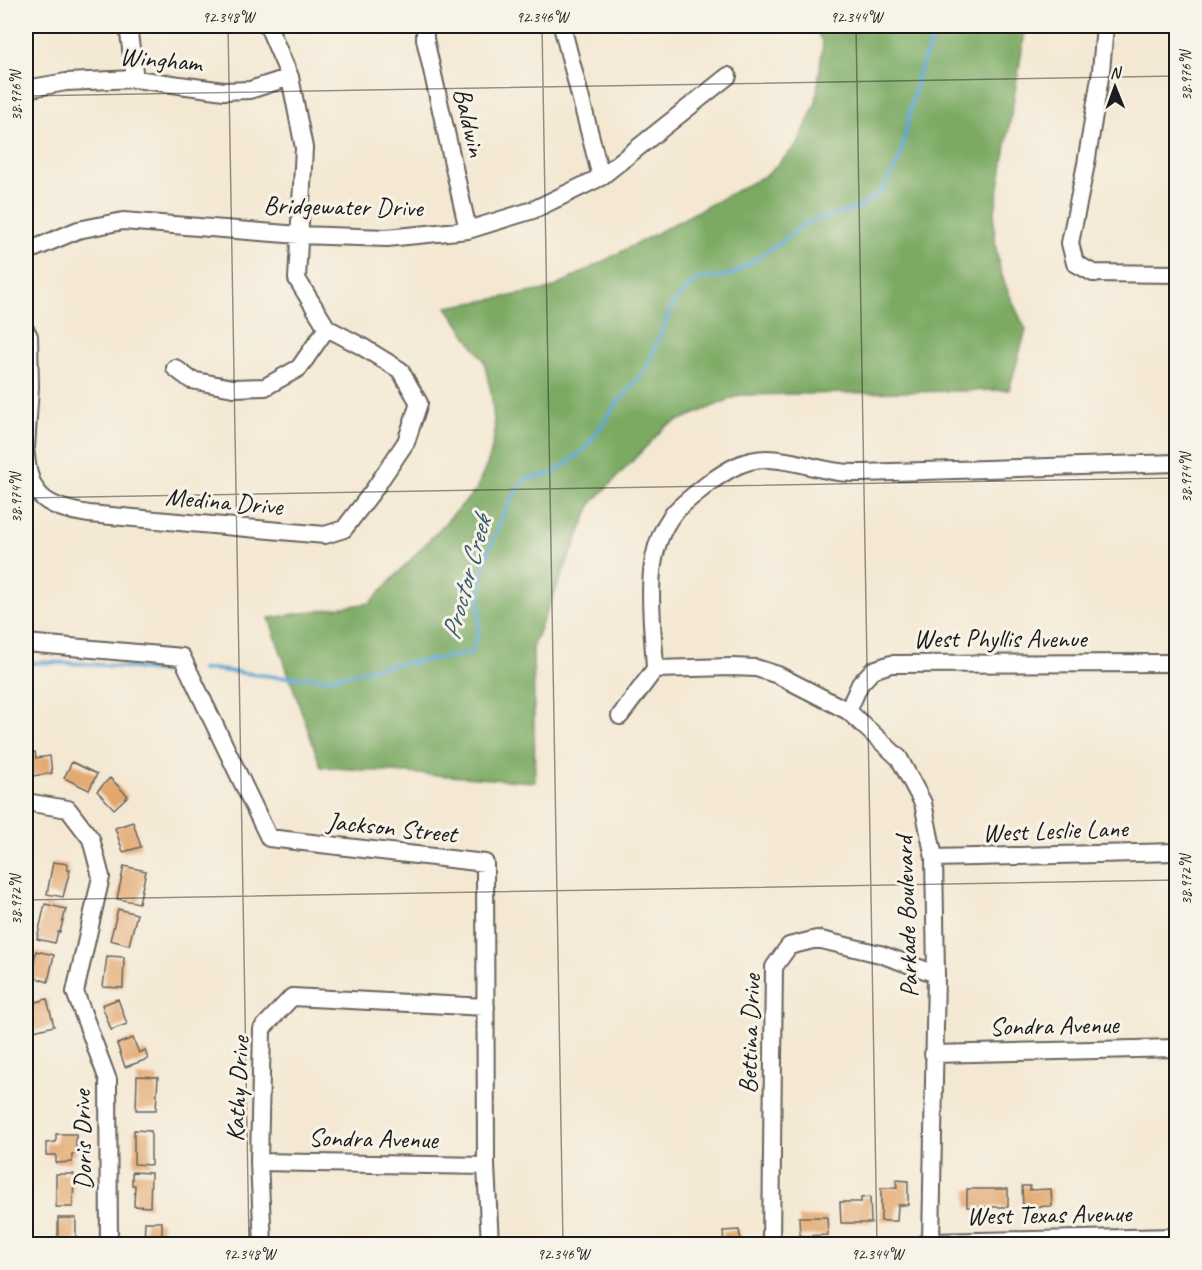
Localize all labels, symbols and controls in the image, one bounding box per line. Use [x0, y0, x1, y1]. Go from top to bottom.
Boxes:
text: 92.348°W [202, 8, 257, 27]
text: 92.346°W [516, 8, 571, 27]
text: 92.344°W [830, 8, 885, 27]
street label: Wingham [119, 39, 206, 80]
text: 38.976°N [1177, 48, 1196, 101]
north arrow [1085, 57, 1145, 117]
text: N [1110, 63, 1123, 83]
text: 38.976°N [7, 68, 26, 121]
street label: Baldwin [446, 85, 494, 161]
street label: Bridgewater Drive [263, 189, 424, 224]
text: 38.974°N [1177, 450, 1196, 503]
text: 38.974°N [7, 470, 26, 523]
street label: Medina Drive [164, 480, 285, 523]
water label: Proctor Creek [433, 508, 500, 643]
street label: West Phyllis Avenue [914, 622, 1089, 655]
street label: Jackson Street [324, 804, 461, 851]
street label: West Leslie Lane [982, 811, 1130, 850]
street label: Parkade Boulevard [887, 832, 926, 998]
text: 38.972°N [1177, 852, 1196, 905]
text: 38.972°N [7, 872, 26, 925]
street label: Bettina Drive [731, 972, 768, 1094]
street label: Sondra Avenue [989, 1008, 1120, 1043]
street label: Kathy Drive [218, 1034, 257, 1142]
street label: Doris Drive [65, 1087, 100, 1190]
street label: Sondra Avenue [308, 1121, 439, 1156]
street label: West Texas Avenue [966, 1197, 1133, 1232]
text: 92.348°W [223, 1245, 278, 1264]
text: 92.346°W [537, 1245, 592, 1264]
text: 92.344°W [851, 1245, 906, 1264]

